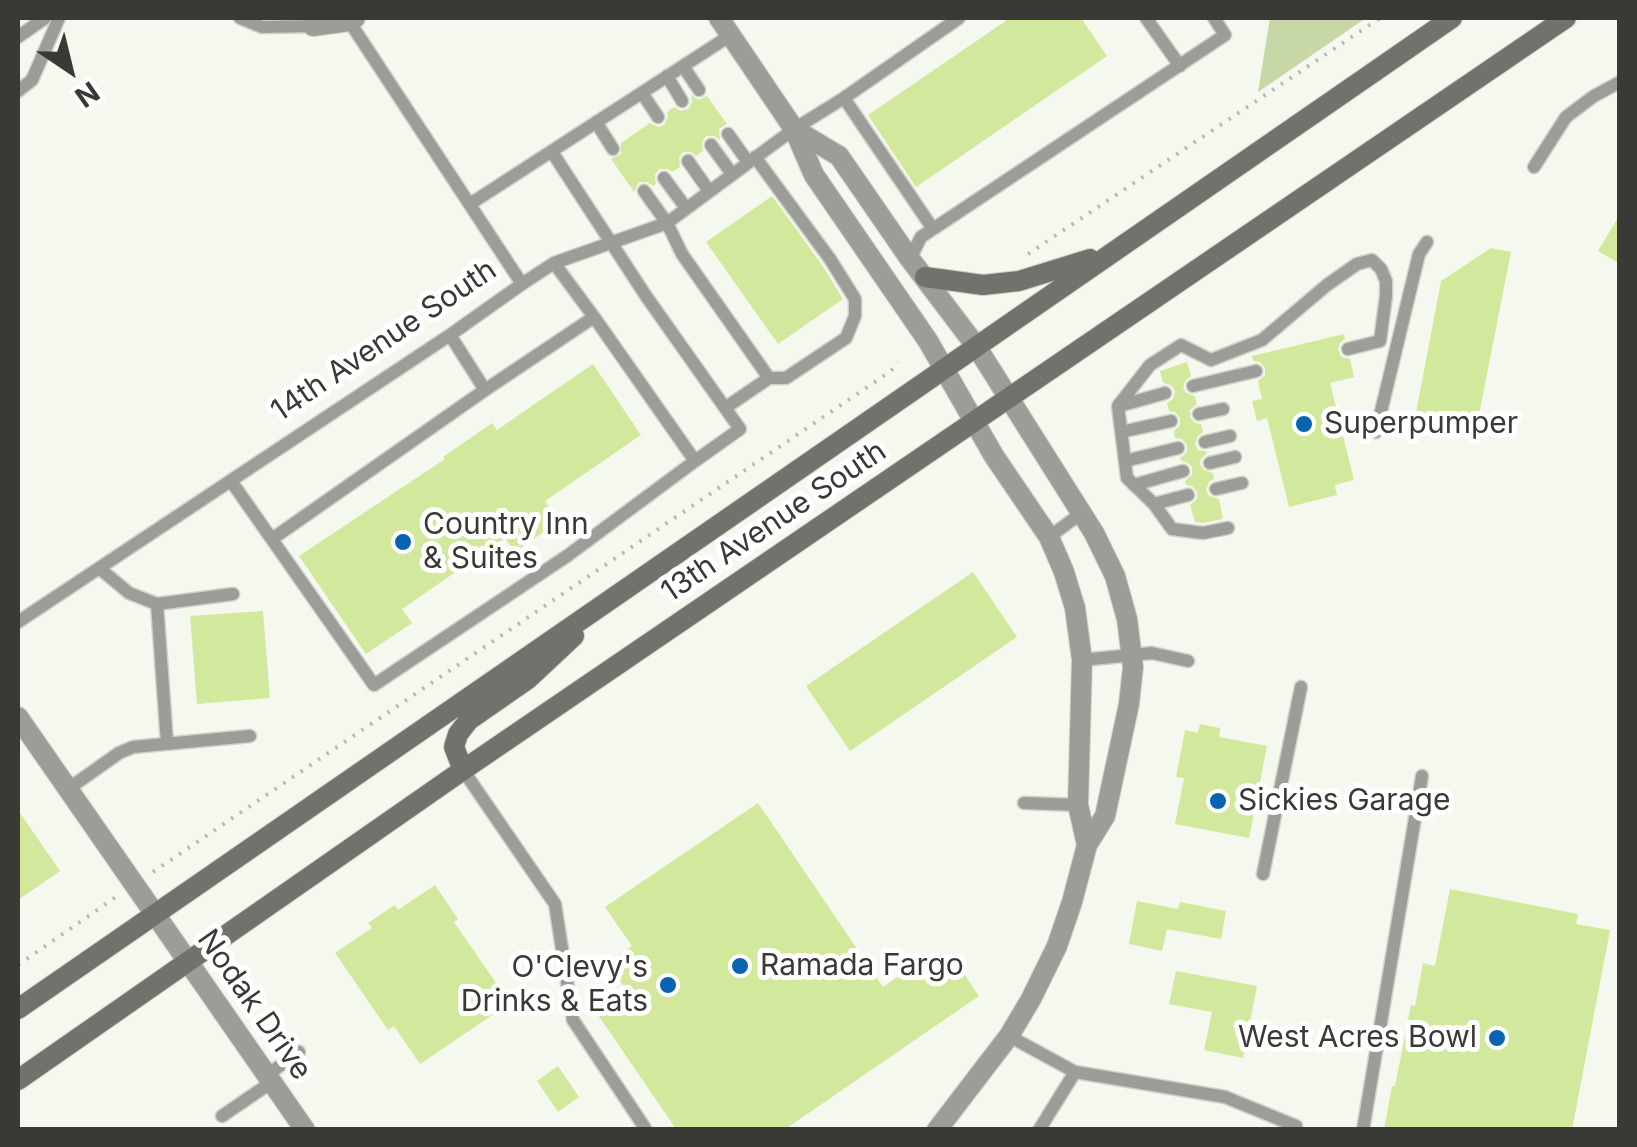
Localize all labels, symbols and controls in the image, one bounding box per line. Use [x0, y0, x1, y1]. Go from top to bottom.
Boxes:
north arrow [20, 20, 120, 120]
text: N [69, 75, 106, 115]
street label: 14th Avenue South [265, 252, 503, 430]
place label: Superpumper [1324, 406, 1518, 442]
marker: Superpumper [1293, 413, 1315, 435]
street label: 13th Avenue South [655, 434, 893, 610]
place label: Country Inn & Suites [423, 507, 589, 578]
marker: Country Inn & Suites [392, 531, 414, 553]
place label: Sickies Garage [1238, 783, 1450, 819]
marker: Sickies Garage [1207, 790, 1229, 812]
street label: Nodak Drive [189, 923, 319, 1087]
place label: Ramada Fargo [760, 948, 964, 984]
place label: O'Clevy's Drinks & Eats [461, 950, 648, 1020]
marker: Ramada Fargo [729, 955, 751, 977]
marker: O'Clevy's Drinks & Eats [657, 974, 679, 996]
place label: West Acres Bowl [1238, 1020, 1477, 1056]
marker: West Acres Bowl [1486, 1027, 1508, 1049]

